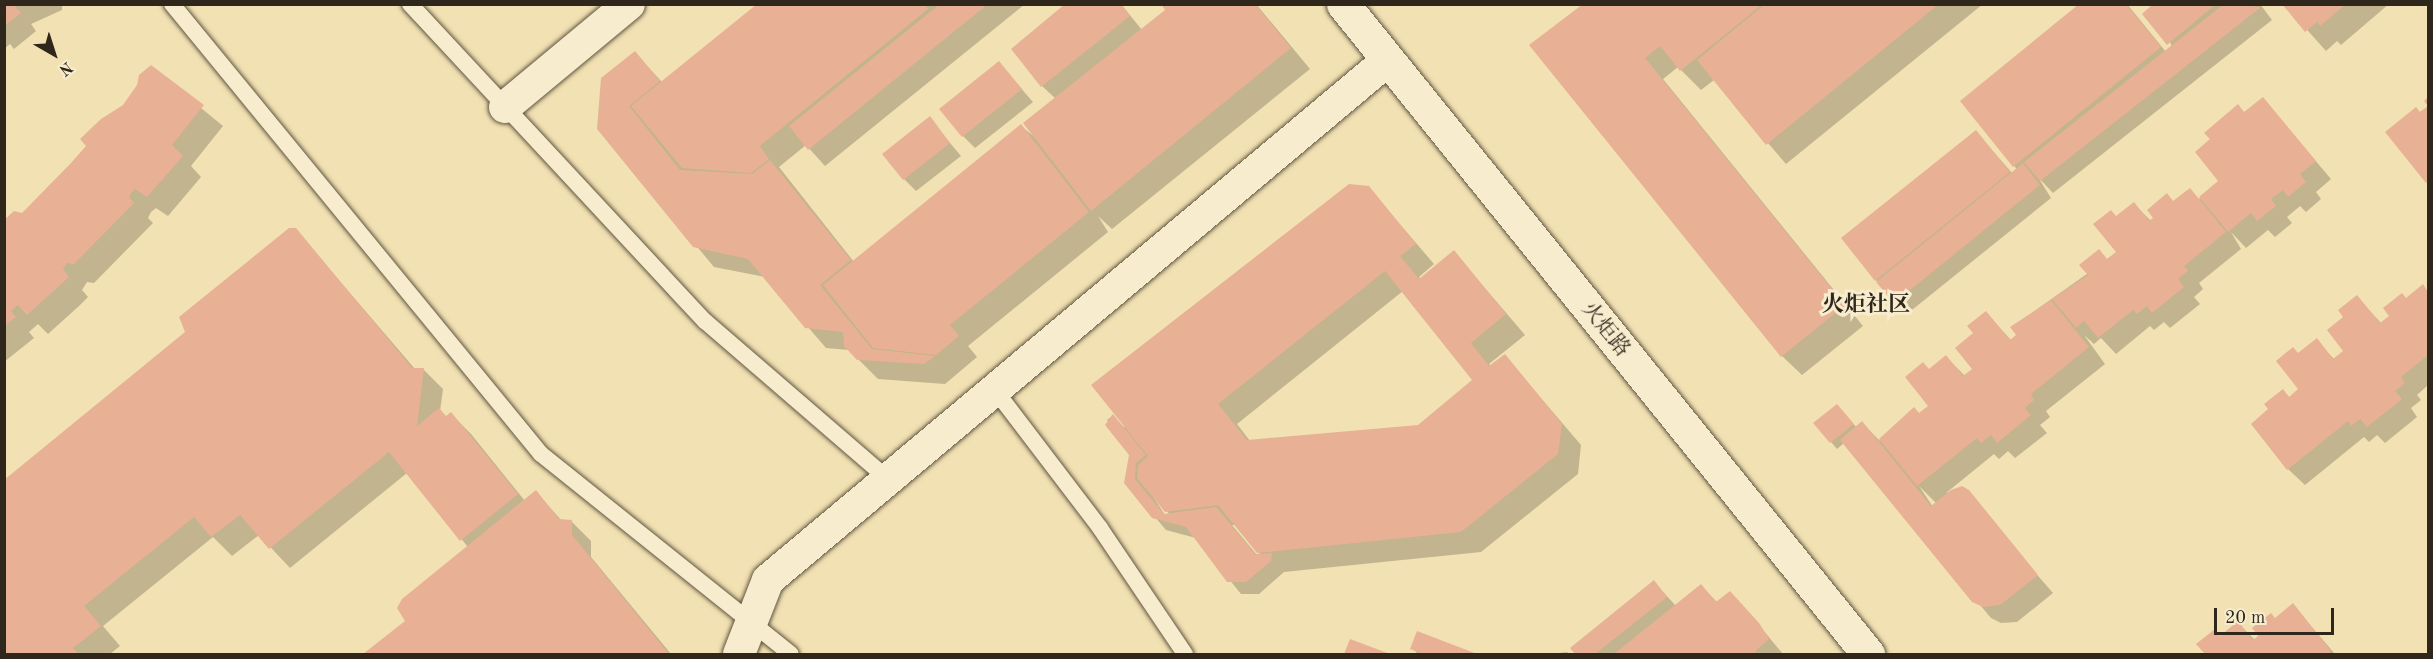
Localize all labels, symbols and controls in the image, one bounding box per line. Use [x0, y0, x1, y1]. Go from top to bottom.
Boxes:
north arrow [24, 24, 84, 84]
text: N [56, 58, 75, 78]
district label: 火炬社区 [1822, 293, 1910, 319]
street label: 火炬路 [1575, 298, 1635, 362]
scale bar [2217, 596, 2337, 634]
text: 20 m [2225, 609, 2265, 627]

